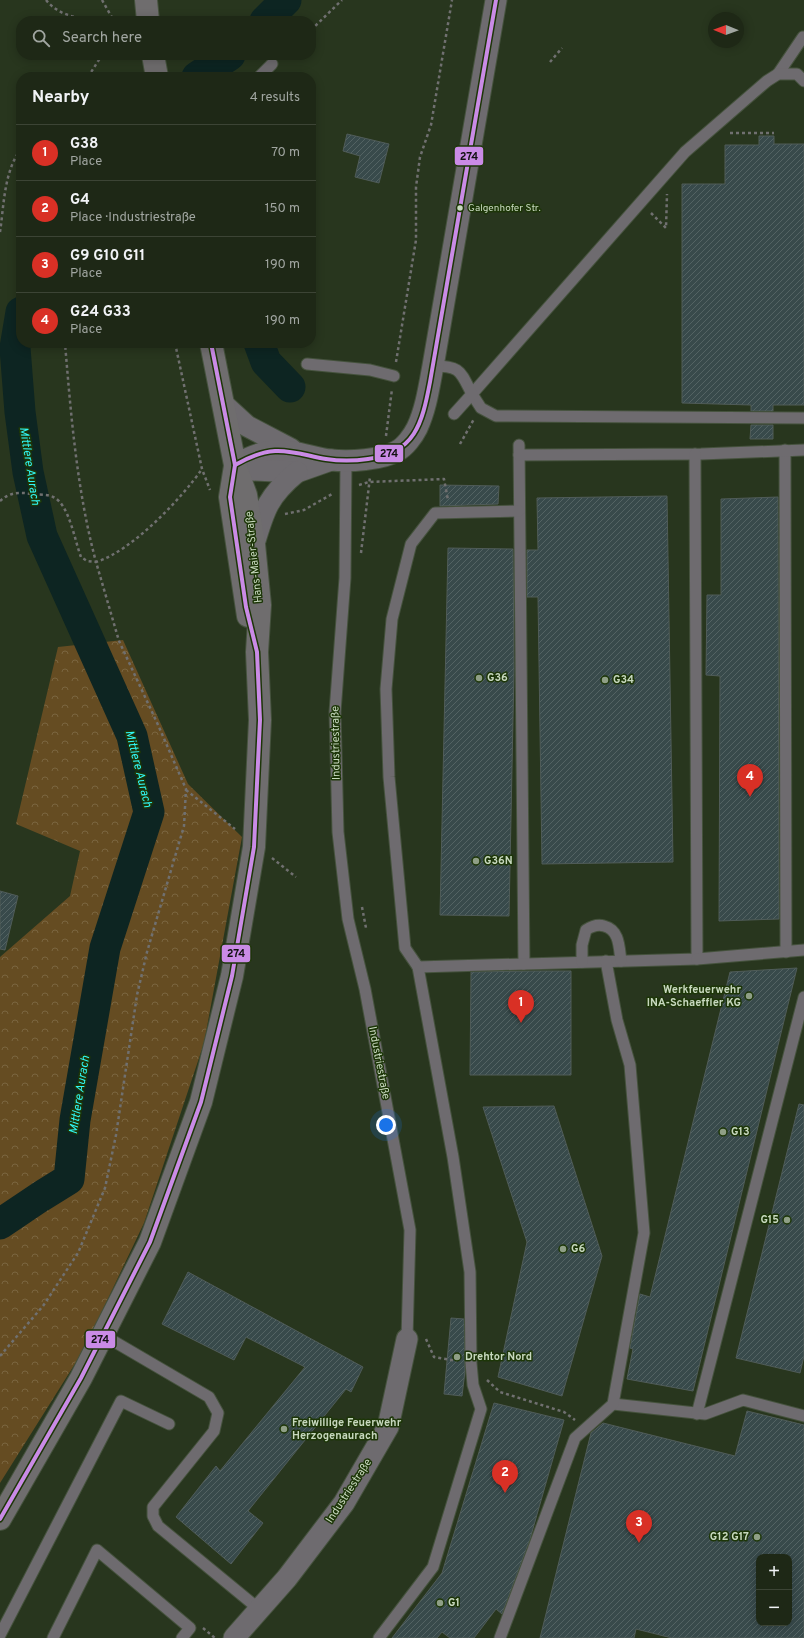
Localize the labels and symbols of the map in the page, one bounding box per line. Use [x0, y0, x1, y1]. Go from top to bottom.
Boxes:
north arrow [708, 12, 744, 48]
line badge: 274 [454, 146, 484, 166]
text: 274 [460, 150, 478, 164]
place label: Galgenhofer Str. [468, 202, 541, 215]
marker: Galgenhofer Str. [455, 203, 465, 213]
water label: Mittlere Aurach [15, 426, 43, 507]
line badge: 274 [374, 444, 404, 463]
text: 274 [380, 447, 398, 461]
street label: Hans-Maier-Straße [242, 510, 266, 604]
place label: G36 [487, 671, 508, 685]
marker: G36 [474, 673, 484, 683]
place label: G34 [613, 673, 634, 687]
marker: G34 [600, 675, 610, 685]
street label: Industriestraße [328, 706, 344, 780]
water label: Mittlere Aurach [121, 729, 155, 810]
pin: 4 [737, 764, 763, 797]
place label: G36N [484, 854, 513, 868]
marker: G36N [471, 856, 481, 866]
line badge: 274 [221, 944, 251, 963]
text: 274 [227, 947, 245, 961]
place label: Werkfeuerwehr INA-Schaeffler KG [647, 983, 741, 1010]
pin: 1 [508, 990, 534, 1023]
marker: Werkfeuerwehr INA-Schaeffler KG [744, 991, 754, 1001]
street label: Industriestraße [365, 1025, 393, 1101]
water label: Mittlere Aurach [66, 1054, 94, 1135]
your location [376, 1115, 396, 1135]
place label: G13 [731, 1125, 750, 1139]
marker: G13 [718, 1127, 728, 1137]
place label: G15 [760, 1213, 779, 1227]
marker: G15 [782, 1215, 792, 1225]
place label: G6 [571, 1242, 585, 1256]
marker: G6 [558, 1244, 568, 1254]
line badge: 274 [85, 1330, 116, 1349]
text: 274 [91, 1333, 109, 1347]
place label: Drehtor Nord [465, 1350, 532, 1364]
marker: Drehtor Nord [452, 1352, 462, 1362]
place label: Freiwillige Feuerwehr Herzogenaurach [292, 1416, 402, 1443]
marker: Freiwillige Feuerwehr Herzogenaurach [279, 1424, 289, 1434]
street label: Industriestraße [323, 1456, 375, 1526]
pin: 2 [492, 1460, 518, 1493]
pin: 3 [626, 1510, 652, 1543]
place label: G12 G17 [710, 1530, 749, 1544]
marker: G12 G17 [752, 1532, 762, 1542]
place label: G1 [448, 1596, 460, 1610]
marker: G1 [435, 1598, 445, 1608]

